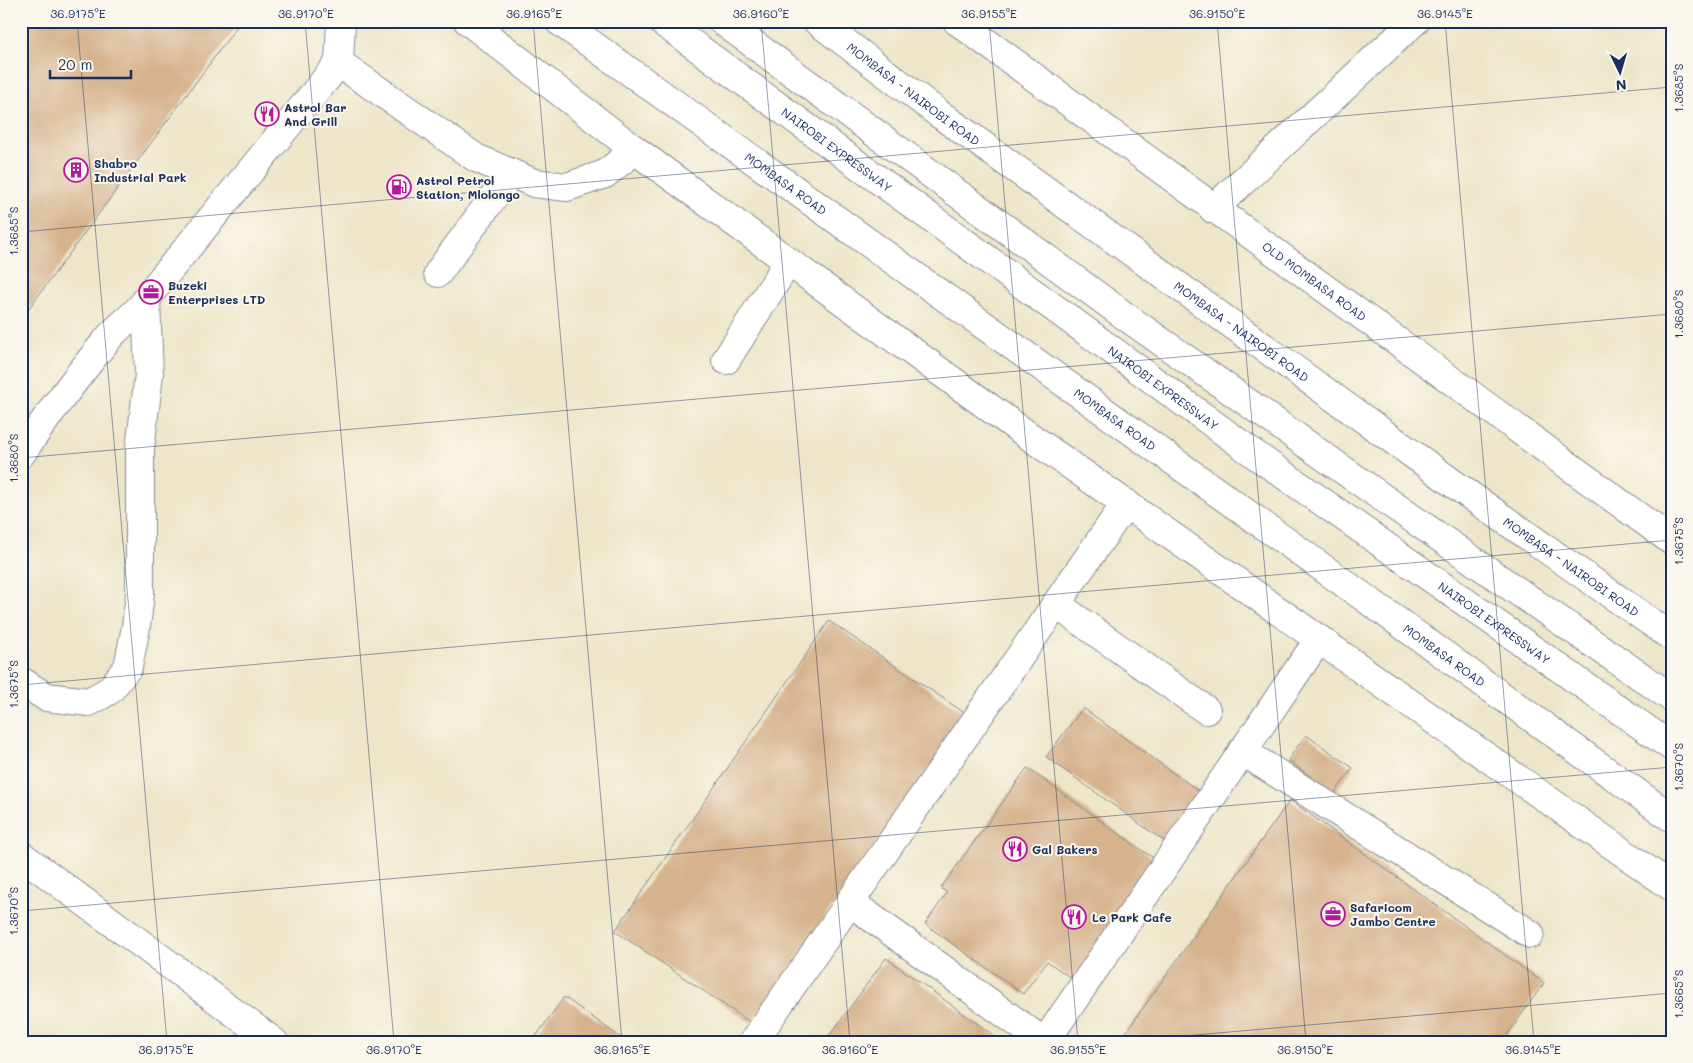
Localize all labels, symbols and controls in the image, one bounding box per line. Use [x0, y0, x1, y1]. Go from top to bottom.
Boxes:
text: 36.9175°E [50, 5, 106, 21]
text: 36.9170°E [278, 5, 334, 21]
text: 36.9165°E [506, 5, 562, 21]
text: 36.9160°E [733, 5, 789, 21]
text: 36.9155°E [961, 5, 1017, 21]
text: 36.9150°E [1189, 5, 1245, 21]
text: 36.9145°E [1417, 5, 1473, 21]
street label: MOMBASA - NAIROBI ROAD [844, 39, 983, 149]
scale bar [50, 48, 131, 80]
north arrow [1596, 48, 1646, 98]
text: 20 m [58, 54, 92, 74]
text: 1.3685°S [1670, 63, 1686, 112]
text: N [1615, 76, 1627, 95]
place label: Astrol Bar And Grill [284, 99, 347, 129]
restaurant icon: Astrol Bar And Grill [254, 101, 280, 127]
street label: NAIROBI EXPRESSWAY [779, 104, 896, 195]
street label: MOMBASA ROAD [742, 149, 830, 218]
place label: Shabro Industrial Park [94, 155, 186, 185]
building icon: Shabro Industrial Park [63, 157, 89, 183]
place label: Astrol Petrol Station, Mlolongo [416, 172, 520, 202]
fuel station icon: Astrol Petrol Station, Mlolongo [386, 174, 412, 200]
text: 1.3685°S [5, 206, 21, 255]
street label: OLD MOMBASA ROAD [1259, 238, 1370, 324]
place label: Buzeki Enterprises LTD [168, 277, 265, 307]
street label: MOMBASA - NAIROBI ROAD [1171, 277, 1312, 385]
office icon: Buzeki Enterprises LTD [138, 279, 164, 305]
text: 1.3680°S [1670, 289, 1686, 339]
street label: NAIROBI EXPRESSWAY [1105, 342, 1222, 434]
street label: MOMBASA ROAD [1071, 384, 1159, 454]
text: 1.3680°S [5, 433, 21, 483]
street label: MOMBASA - NAIROBI ROAD [1500, 513, 1642, 620]
text: 1.3675°S [1670, 517, 1686, 565]
street label: NAIROBI EXPRESSWAY [1435, 578, 1554, 667]
street label: MOMBASA ROAD [1400, 620, 1489, 690]
text: 1.3675°S [5, 660, 21, 708]
text: 1.3670°S [1670, 742, 1686, 791]
restaurant icon: Gal Bakers [1002, 836, 1028, 862]
place label: Gal Bakers [1032, 841, 1098, 857]
text: 1.3670°S [5, 886, 21, 935]
place label: Safaricom Jambo Centre [1350, 899, 1436, 929]
office icon: Safaricom Jambo Centre [1320, 901, 1346, 927]
restaurant icon: Le Park Cafe [1061, 904, 1087, 930]
place label: Le Park Cafe [1092, 909, 1172, 925]
text: 1.3665°S [1670, 969, 1686, 1018]
text: 36.9175°E [138, 1041, 194, 1057]
text: 36.9170°E [366, 1041, 422, 1057]
text: 36.9165°E [594, 1041, 650, 1057]
text: 36.9160°E [822, 1041, 878, 1057]
text: 36.9155°E [1050, 1041, 1106, 1057]
text: 36.9150°E [1277, 1041, 1333, 1057]
text: 36.9145°E [1505, 1041, 1561, 1057]

